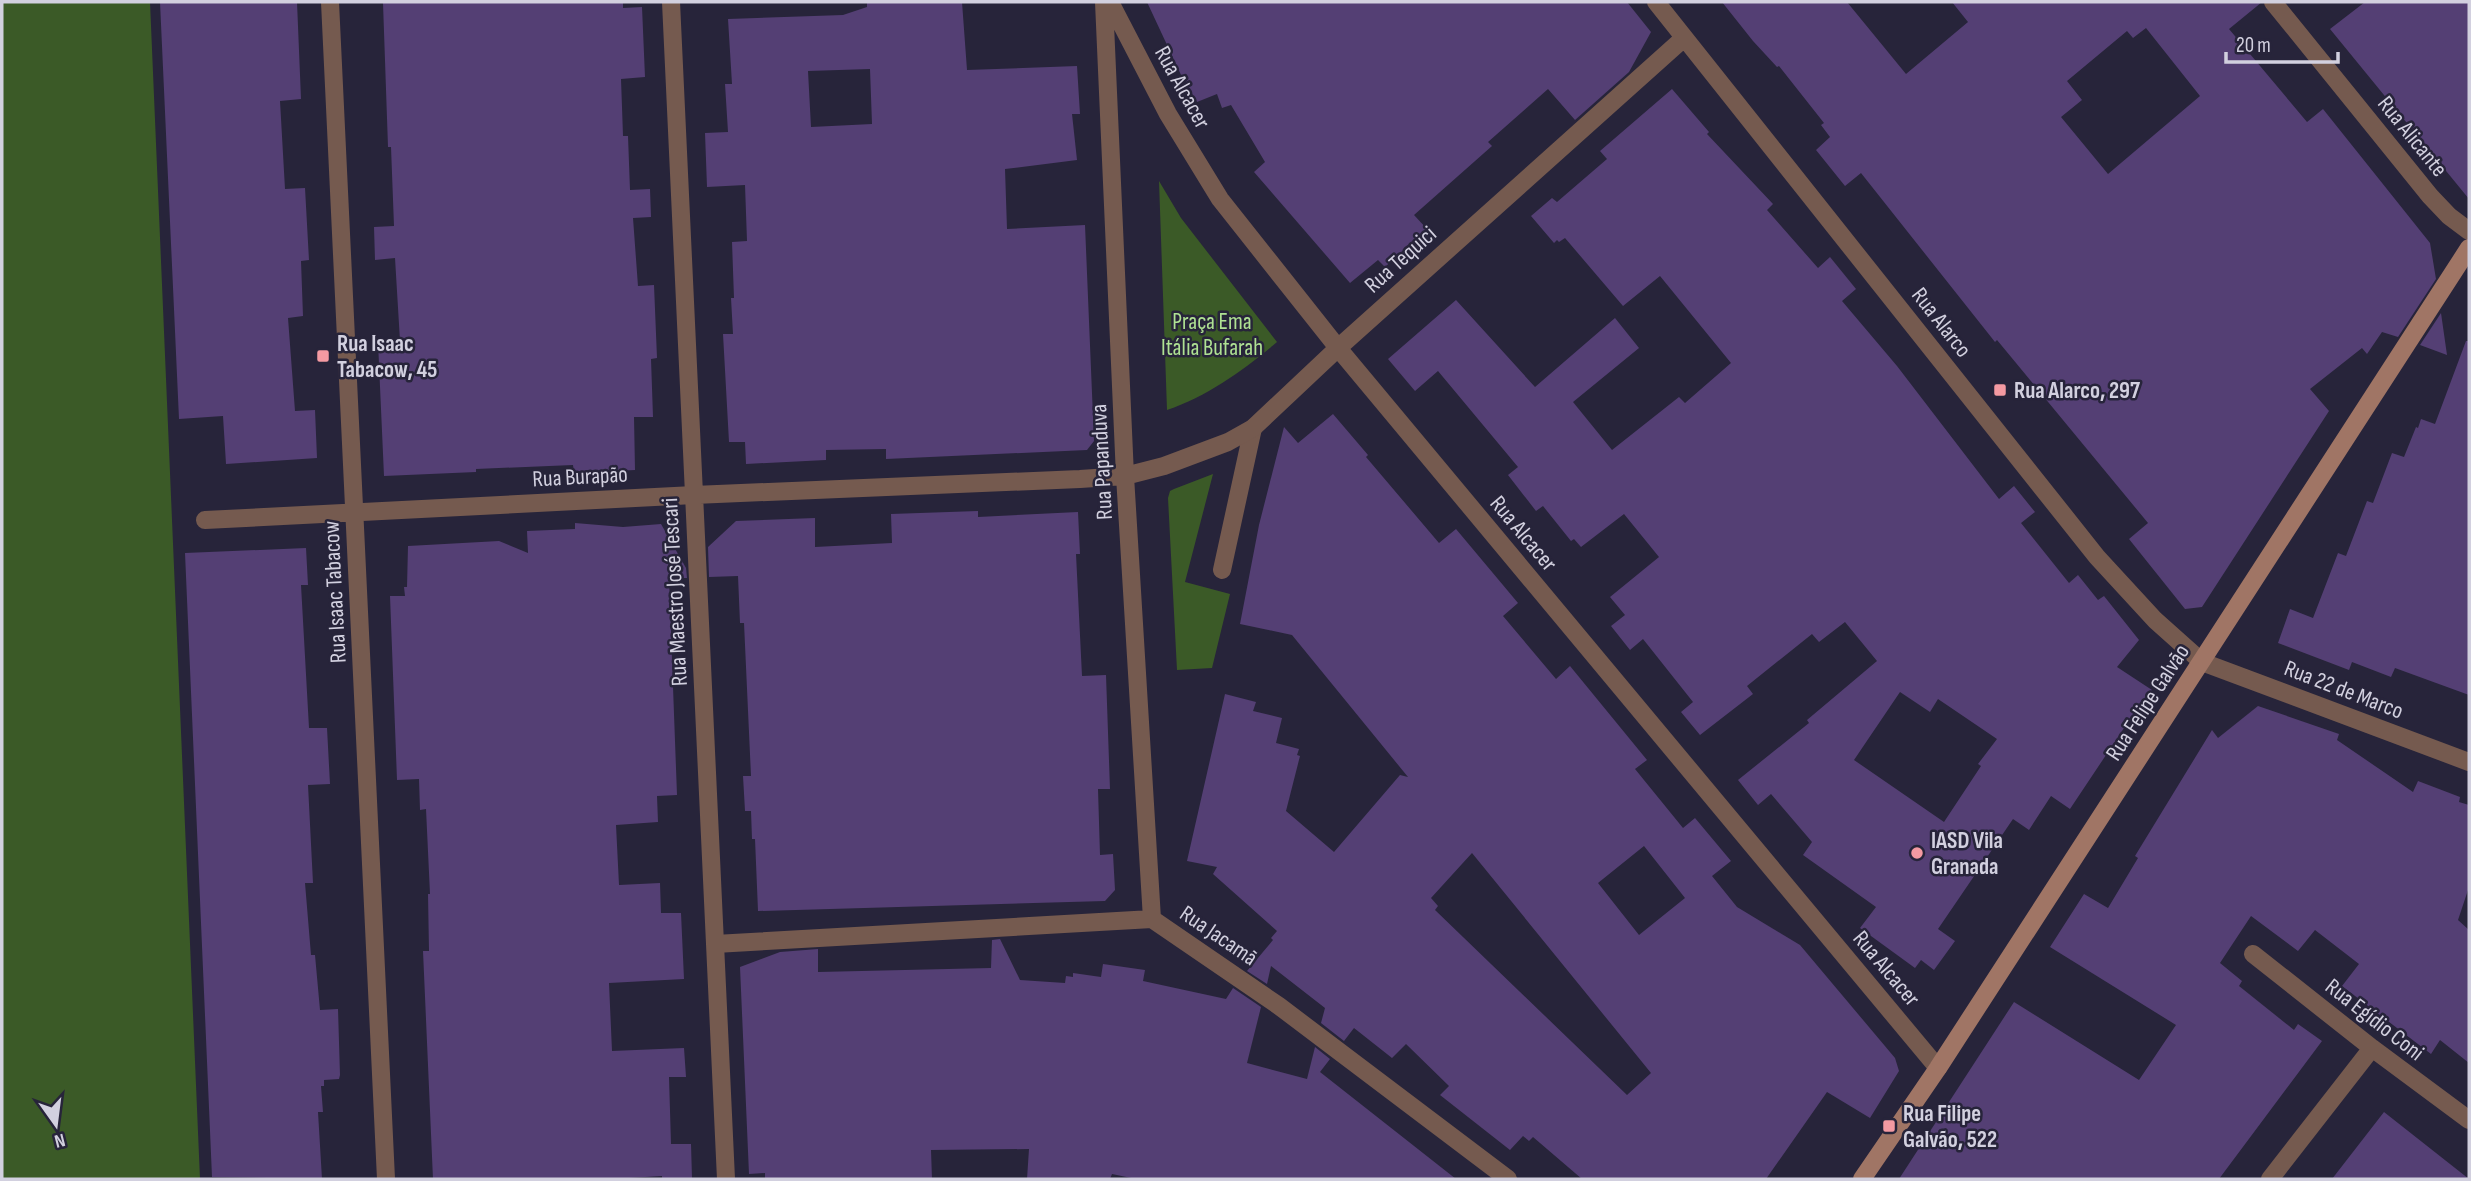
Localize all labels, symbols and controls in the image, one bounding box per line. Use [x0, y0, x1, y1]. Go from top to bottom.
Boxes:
scale bar [2226, 21, 2338, 65]
text: 20 m [2236, 33, 2271, 58]
street label: Rua Alcacer [1148, 41, 1216, 134]
street label: Rua Alicante [2371, 91, 2453, 183]
street label: Rua Tequici [1359, 220, 1442, 299]
street label: Rua Alarco [1905, 282, 1977, 363]
park label: Praça Ema Itália Bufarah [1161, 308, 1263, 362]
place label: Rua Isaac Tabacow, 45 [337, 330, 437, 384]
marker: Rua Isaac Tabacow, 45 [315, 348, 331, 364]
place label: Rua Alarco, 297 [2014, 377, 2140, 405]
marker: Rua Alarco, 297 [1992, 382, 2008, 398]
street label: Rua Papanduva [1085, 403, 1119, 521]
street label: Rua Burapão [532, 461, 629, 493]
street label: Rua Alcacer [1484, 490, 1563, 577]
street label: Rua Maestro José Tescari [656, 497, 694, 687]
street label: Rua Isaac Tabacow [317, 520, 353, 664]
street label: Rua Felipe Galvão [2100, 639, 2196, 766]
street label: Rua 22 de Marco [2280, 654, 2407, 725]
place label: IASD Vila Granada [1931, 827, 2003, 881]
marker: IASD Vila Granada [1909, 845, 1925, 861]
street label: Rua Jacamã [1174, 900, 1263, 972]
street label: Rua Alcacer [1847, 925, 1926, 1012]
street label: Rua Egídio Coni [2320, 973, 2429, 1067]
north arrow [21, 1090, 91, 1160]
place label: Rua Filipe Galvão, 522 [1903, 1100, 1997, 1154]
marker: Rua Filipe Galvão, 522 [1881, 1118, 1897, 1134]
text: N [52, 1128, 67, 1152]

